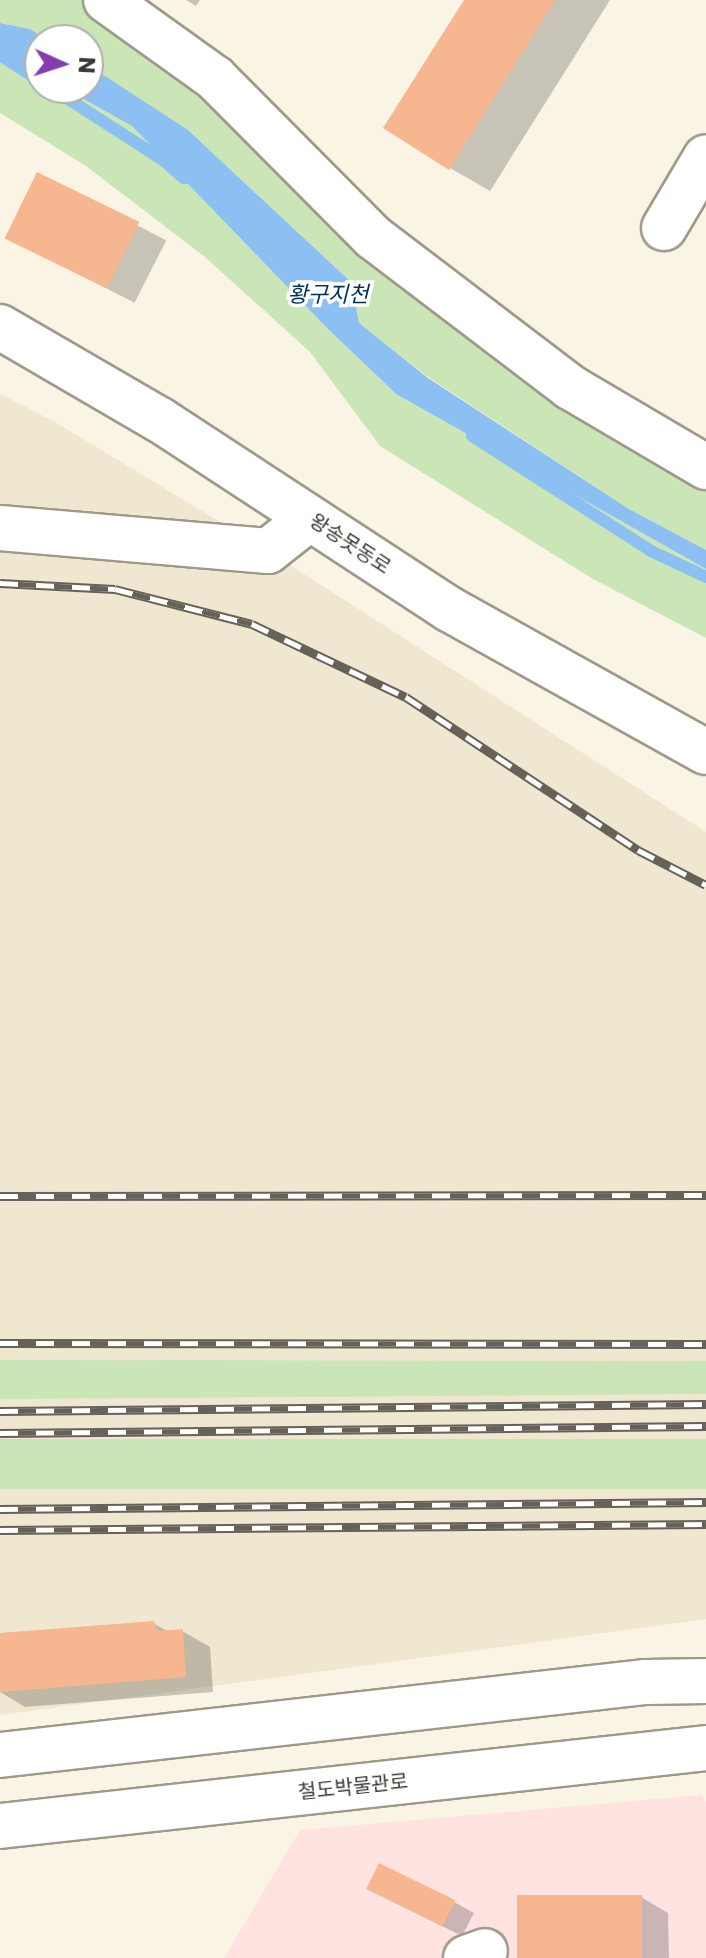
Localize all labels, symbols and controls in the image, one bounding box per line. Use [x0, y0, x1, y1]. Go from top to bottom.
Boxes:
north arrow [24, 24, 104, 104]
text: N [71, 56, 102, 74]
water label: 황구지천 [288, 282, 368, 308]
street label: 왕송못동로 [305, 509, 395, 579]
street label: 철도박물관로 [297, 1769, 409, 1805]

